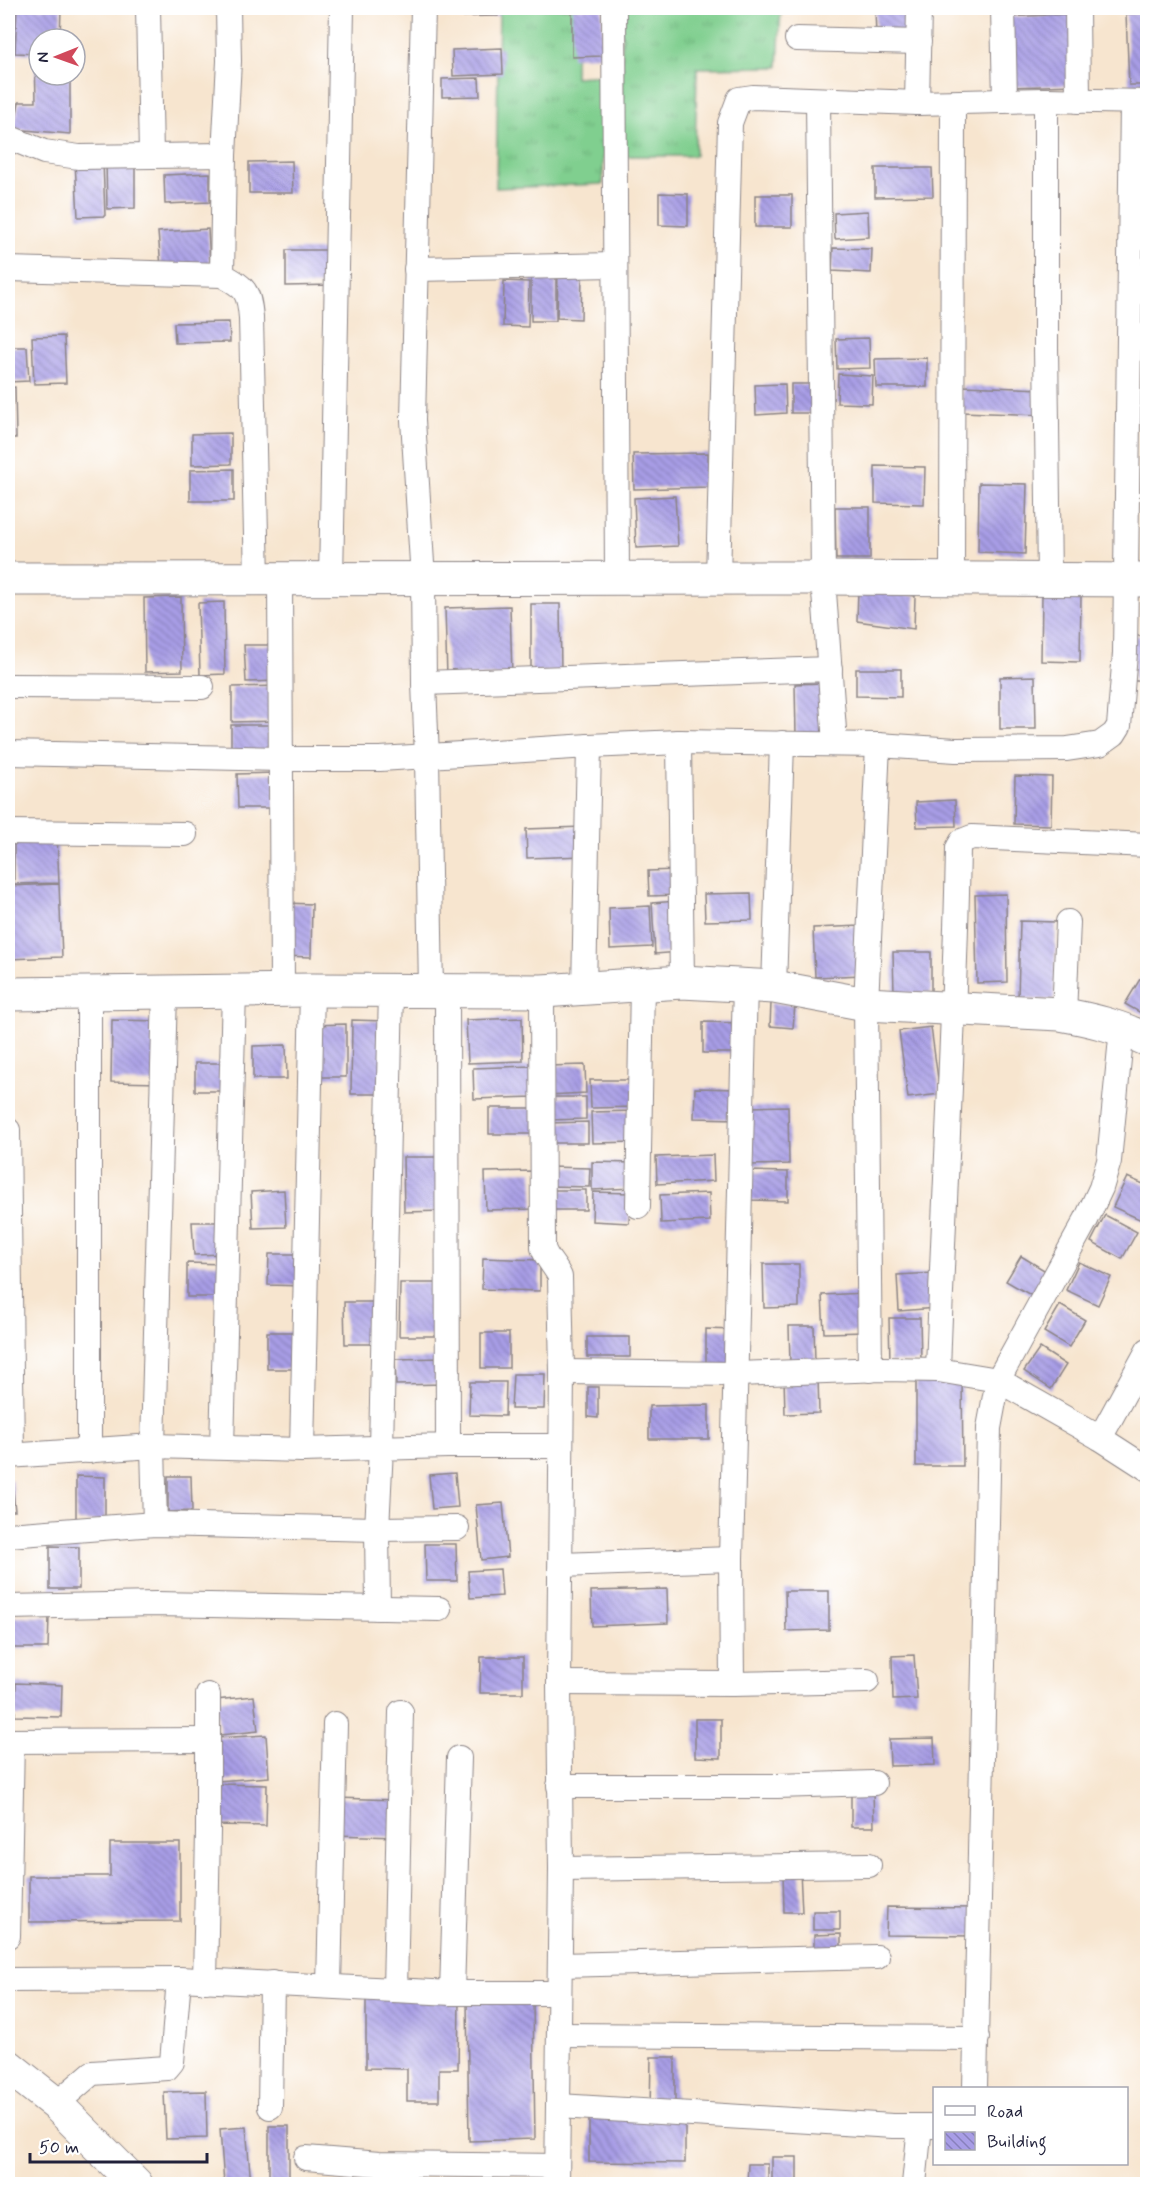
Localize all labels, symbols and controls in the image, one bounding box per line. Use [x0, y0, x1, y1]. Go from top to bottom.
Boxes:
north arrow [27, 27, 87, 87]
text: N [33, 52, 54, 63]
legend [933, 2087, 1128, 2165]
text: Road [987, 2100, 1023, 2124]
scale bar [30, 2126, 207, 2164]
text: Building [987, 2130, 1047, 2156]
text: 50 m [39, 2136, 79, 2160]

